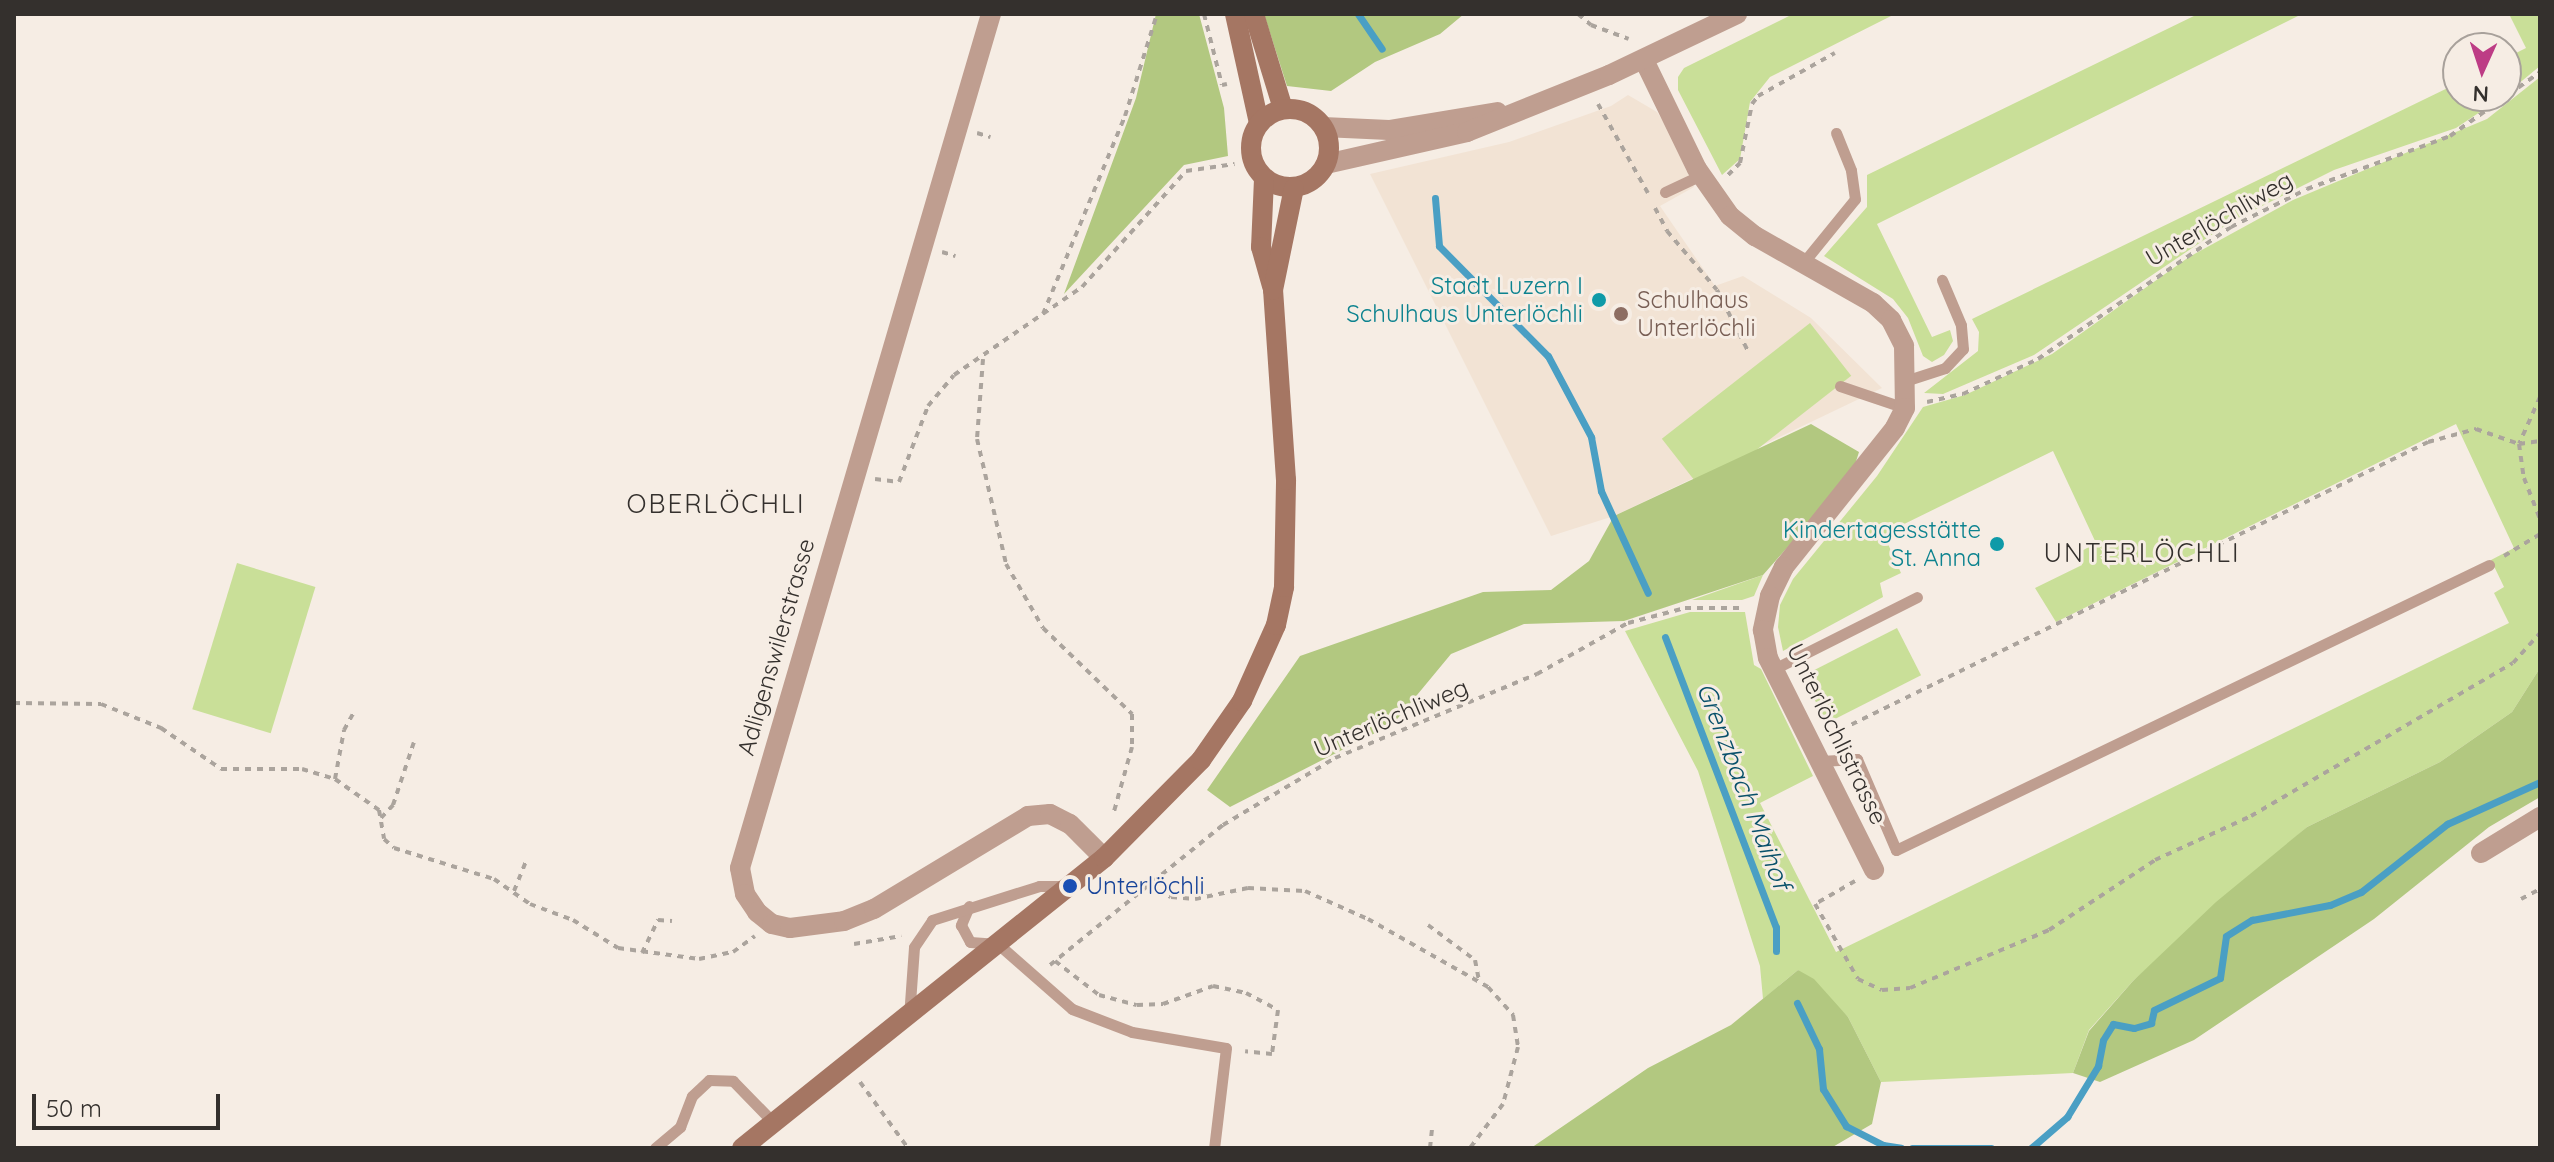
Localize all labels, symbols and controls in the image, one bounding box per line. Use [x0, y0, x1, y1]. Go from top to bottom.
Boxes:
north arrow [2442, 32, 2522, 112]
text: N [2472, 80, 2490, 108]
street label: Unterlöchliweg [2140, 165, 2298, 273]
place label: Stadt Luzern I Schulhaus Unterlöchli [1346, 272, 1583, 328]
place label: Schulhaus Unterlöchli [1637, 286, 1756, 342]
marker: Stadt Luzern I Schulhaus Unterlöchli [1590, 291, 1608, 309]
marker: Schulhaus Unterlöchli [1612, 305, 1630, 323]
district label: OBERLÖCHLI [627, 488, 805, 520]
place label: Kindertagesstätte St. Anna [1783, 516, 1981, 572]
street label: Adligenswilerstrasse [731, 535, 821, 759]
marker: Kindertagesstätte St. Anna [1988, 535, 2006, 553]
district label: UNTERLÖCHLI [2043, 537, 2241, 569]
street label: Unterlöchlistrasse [1781, 639, 1893, 829]
street label: Unterlöchliweg [1309, 673, 1473, 763]
water label: Grenzbach Maihof [1690, 678, 1798, 894]
place label: Unterlöchli [1086, 872, 1205, 900]
marker: Unterlöchli [1061, 877, 1079, 895]
scale bar [36, 1078, 224, 1128]
text: 50 m [46, 1093, 102, 1123]

